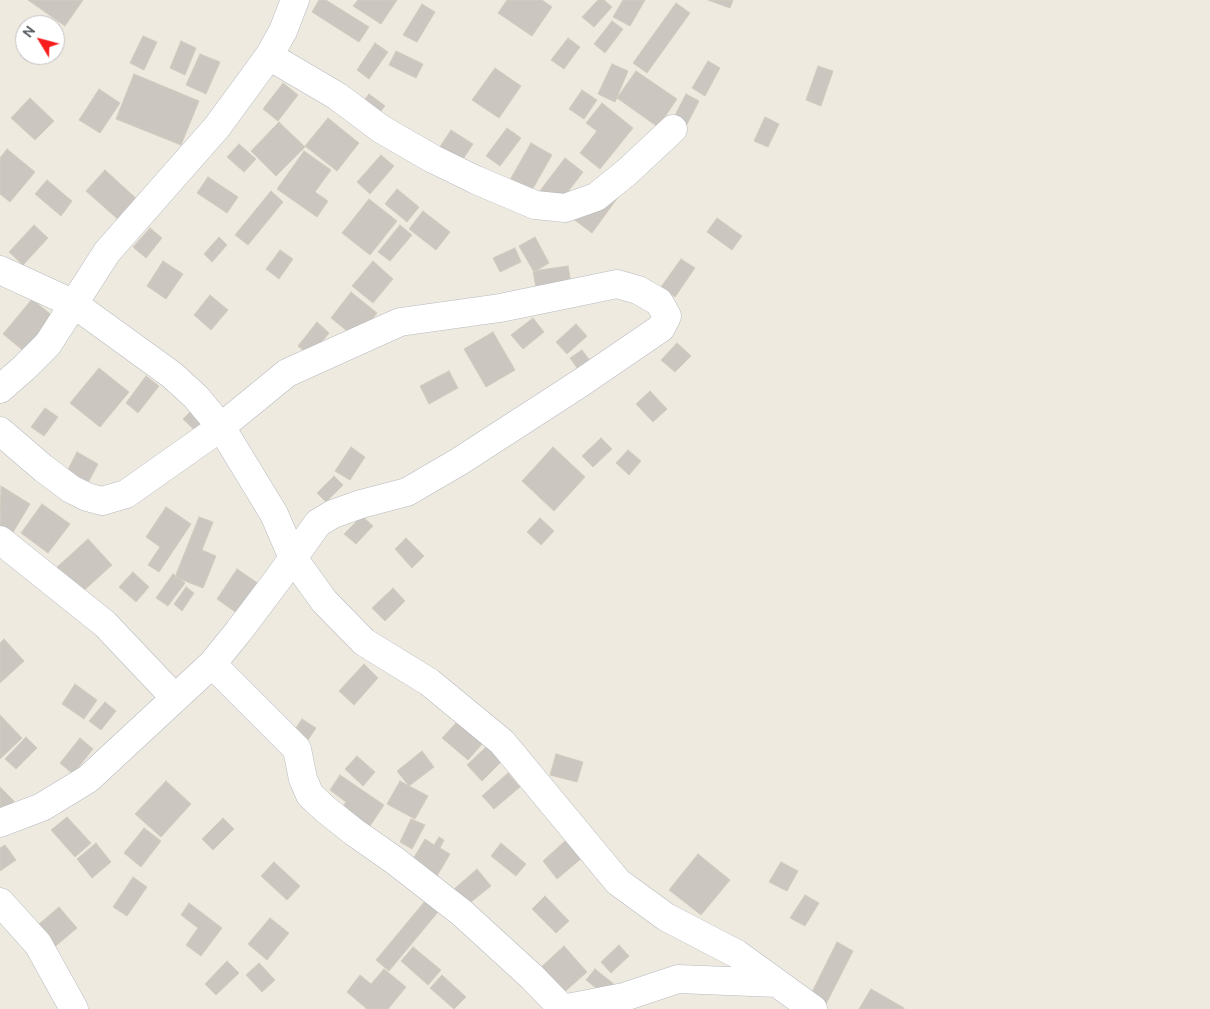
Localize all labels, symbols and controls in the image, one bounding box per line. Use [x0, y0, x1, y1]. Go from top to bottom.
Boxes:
north arrow [15, 15, 65, 65]
text: N [19, 23, 38, 41]

